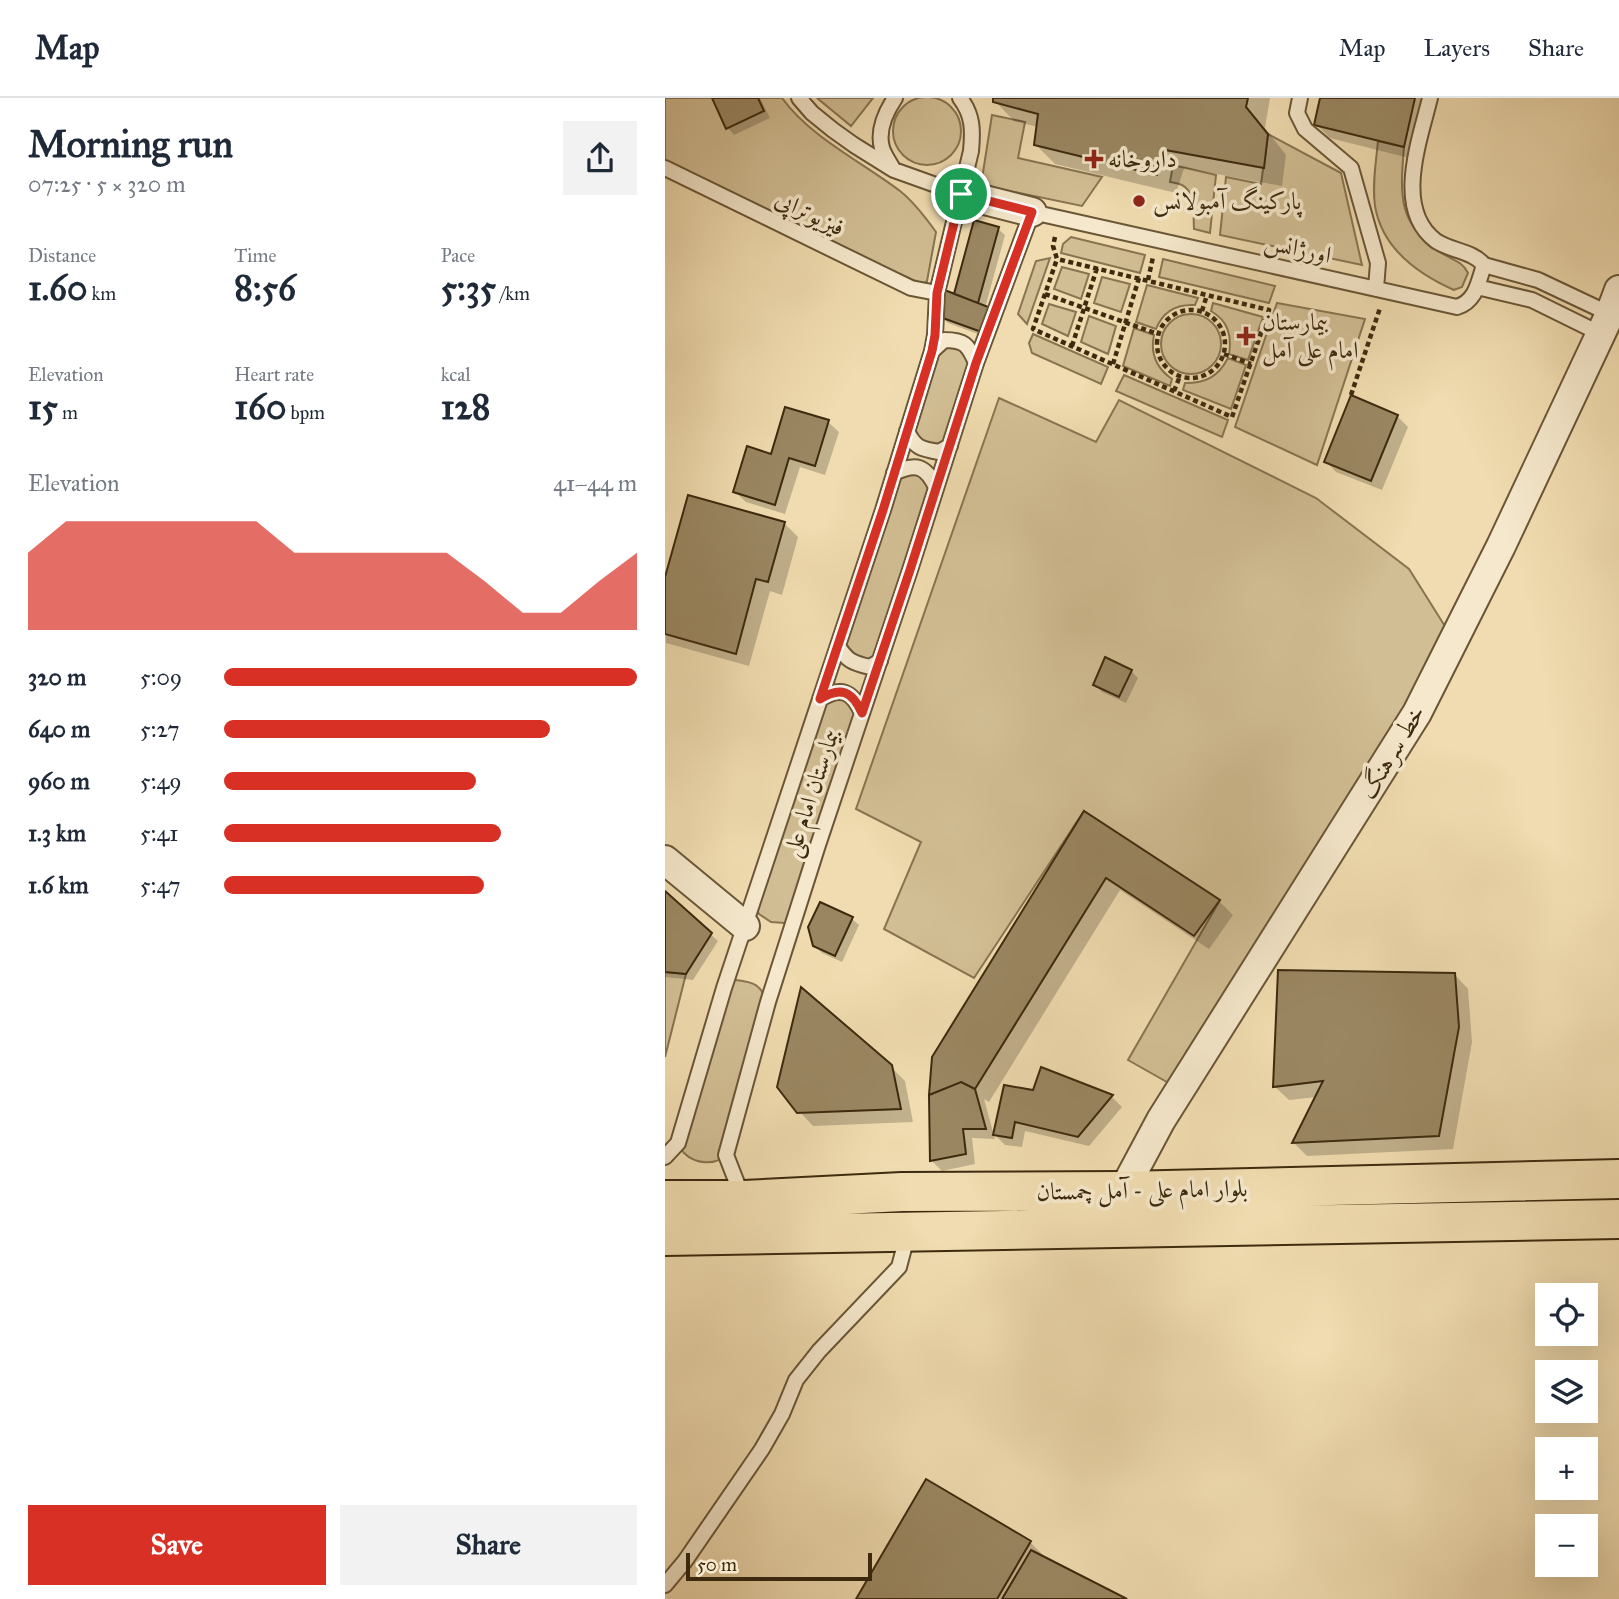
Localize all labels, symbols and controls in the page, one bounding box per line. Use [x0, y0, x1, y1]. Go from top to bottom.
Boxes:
text: Map [35, 28, 99, 68]
text: Map [1339, 33, 1386, 63]
text: Layers [1424, 33, 1490, 63]
text: Share [1528, 33, 1584, 63]
text: Morning run [28, 121, 233, 167]
button: share [563, 121, 637, 195]
place label: داروخانه [1108, 144, 1177, 174]
marker: داروخانه [1086, 151, 1102, 167]
pin [931, 164, 991, 224]
text: 07:25 · 5 × 320 m [28, 170, 186, 198]
icon: arrive [942, 175, 980, 213]
street label: فیزیوتراپی [769, 183, 850, 245]
place label: پارکینگ آمبولانس [1153, 186, 1303, 218]
marker: پارکینگ آمبولانس [1131, 193, 1147, 209]
street label: اورژانس [1262, 226, 1334, 271]
text: Distance [28, 244, 96, 267]
text: Time [234, 244, 276, 267]
text: Pace [441, 244, 475, 267]
text: 1.60 [28, 267, 87, 310]
text: 8:56 [234, 267, 296, 310]
text: 5:35 [441, 267, 496, 310]
text: km [87, 282, 116, 305]
text: /km [496, 282, 530, 305]
place label: بیمارستان امام علی آمل [1262, 307, 1359, 371]
marker: بیمارستان امام علی آمل [1236, 326, 1256, 346]
text: Elevation [28, 363, 103, 386]
text: Heart rate [234, 363, 314, 386]
text: kcal [441, 363, 471, 386]
text: 15 [28, 386, 58, 429]
text: 160 [234, 386, 286, 429]
text: 128 [441, 386, 490, 429]
text: m [58, 401, 78, 424]
text: bpm [286, 401, 325, 424]
text: Elevation [28, 469, 119, 497]
text: 41–44 m [553, 469, 637, 497]
text: 320 m [28, 663, 86, 691]
text: 5:09 [140, 663, 182, 691]
street label: خط سرهنگ [1352, 700, 1433, 805]
text: 640 m [28, 715, 90, 743]
text: 5:27 [140, 715, 180, 743]
street label: بیمارستان امام علی [776, 725, 852, 863]
text: 960 m [28, 767, 90, 795]
text: 5:49 [140, 767, 182, 795]
text: 1.3 km [28, 819, 86, 847]
text: 5:41 [140, 819, 178, 847]
text: 1.6 km [28, 871, 89, 899]
text: 5:47 [140, 871, 181, 899]
street label: بلوار امام علی - آمل چمستان [1036, 1173, 1248, 1213]
map controls [1535, 1283, 1598, 1577]
button: locate [1535, 1283, 1598, 1346]
button: layers [1535, 1360, 1598, 1423]
button: + [1535, 1437, 1598, 1500]
button: Save [28, 1505, 326, 1585]
button: Share [340, 1505, 637, 1585]
button: − [1535, 1514, 1598, 1577]
scale bar [686, 1550, 871, 1582]
text: 50 m [697, 1553, 737, 1576]

